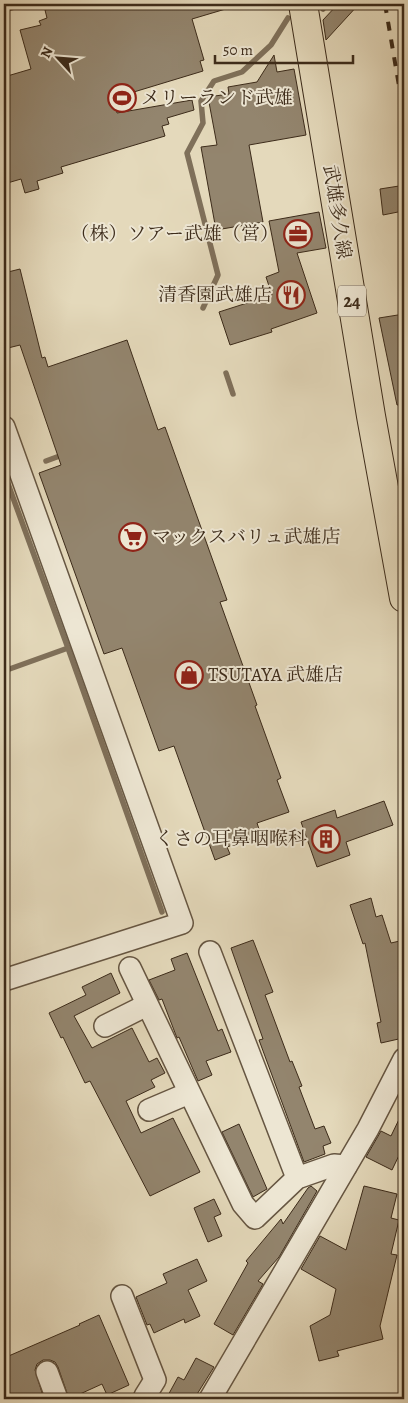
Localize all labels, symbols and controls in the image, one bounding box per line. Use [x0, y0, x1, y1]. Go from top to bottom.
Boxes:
north arrow [32, 32, 82, 82]
scale bar [215, 32, 353, 64]
text: 50 m [223, 40, 253, 60]
text: N [36, 44, 58, 61]
sports icon: メリーランド武雄 [107, 83, 137, 113]
place label: メリーランド武雄 [141, 85, 293, 111]
street label: 武雄多久線 [317, 163, 357, 261]
office icon: （株）ソアー武雄（営） [283, 219, 313, 249]
place label: （株）ソアー武雄（営） [71, 221, 279, 247]
restaurant icon: 清香園武雄店 [276, 280, 306, 310]
place label: 清香園武雄店 [158, 282, 272, 308]
road number: 24 [338, 286, 366, 316]
supermarket icon: マックスバリュ武雄店 [118, 522, 148, 552]
place label: マックスバリュ武雄店 [152, 524, 340, 550]
shop icon: TSUTAYA 武雄店 [174, 660, 204, 690]
place label: TSUTAYA 武雄店 [208, 662, 343, 688]
building icon: くさの耳鼻咽喉科 [311, 824, 341, 854]
place label: くさの耳鼻咽喉科 [155, 826, 307, 852]

